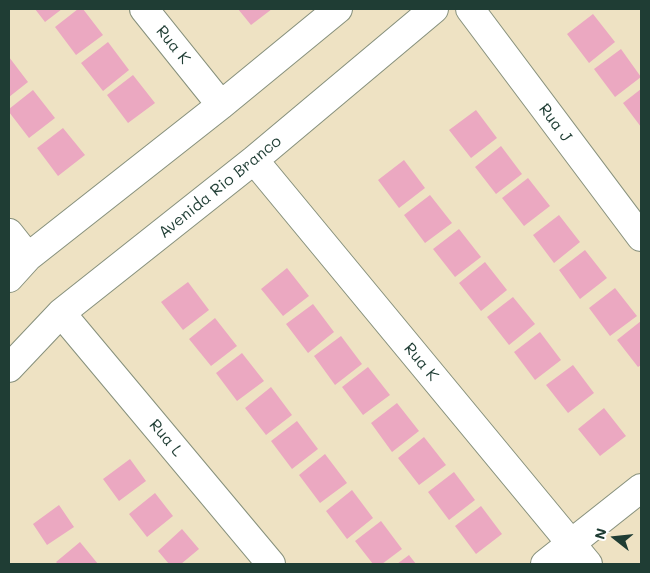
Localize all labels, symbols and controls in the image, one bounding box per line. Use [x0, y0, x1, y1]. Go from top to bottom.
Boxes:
street label: Rua K [152, 22, 194, 68]
street label: Rua J [534, 100, 576, 146]
street label: Avenida Rio Branco [155, 132, 285, 242]
street label: Rua K [400, 339, 442, 385]
street label: Rua L [145, 416, 187, 460]
north arrow [590, 513, 640, 563]
text: N [589, 526, 611, 541]

